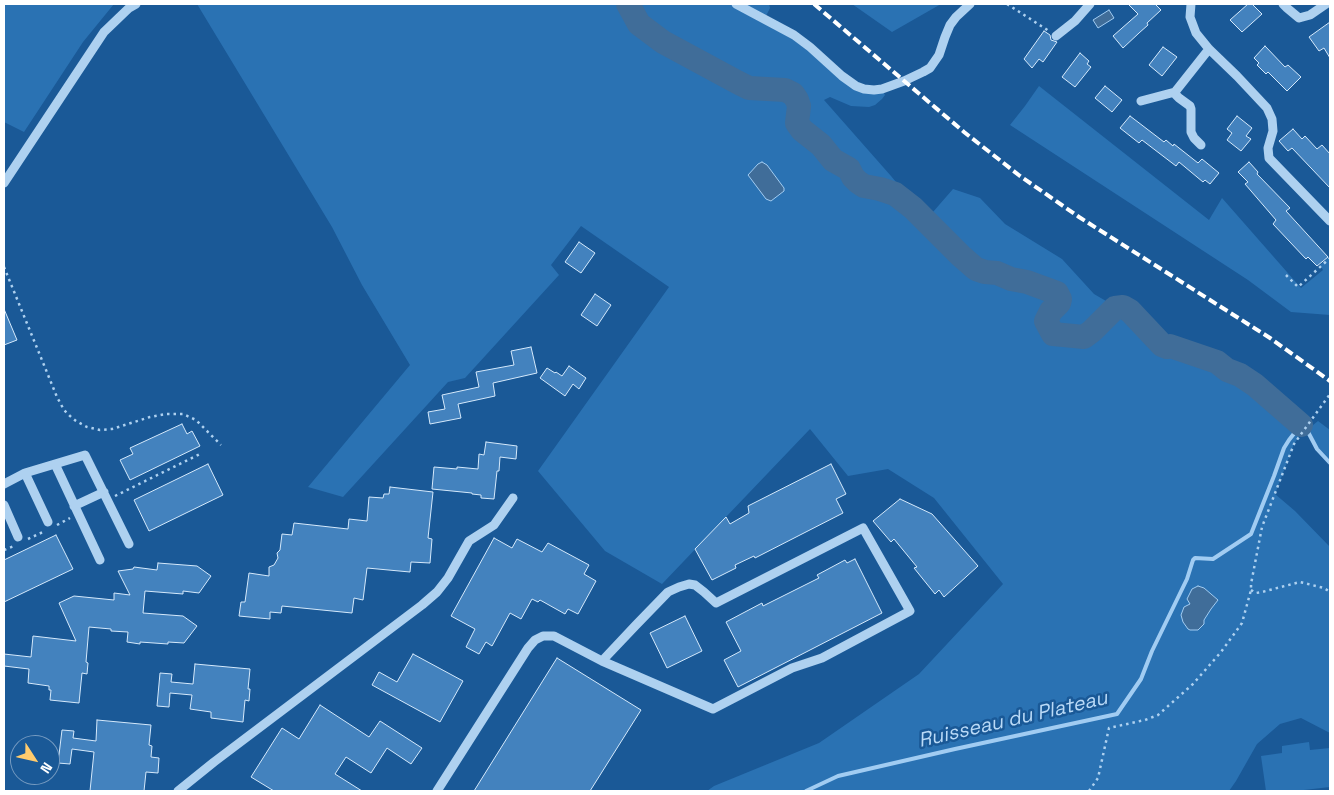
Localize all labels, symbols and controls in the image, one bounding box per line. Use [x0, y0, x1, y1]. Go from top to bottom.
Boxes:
water label: Ruisseau du Plateau [916, 687, 1110, 753]
north arrow [10, 735, 60, 785]
text: N [36, 759, 57, 777]

